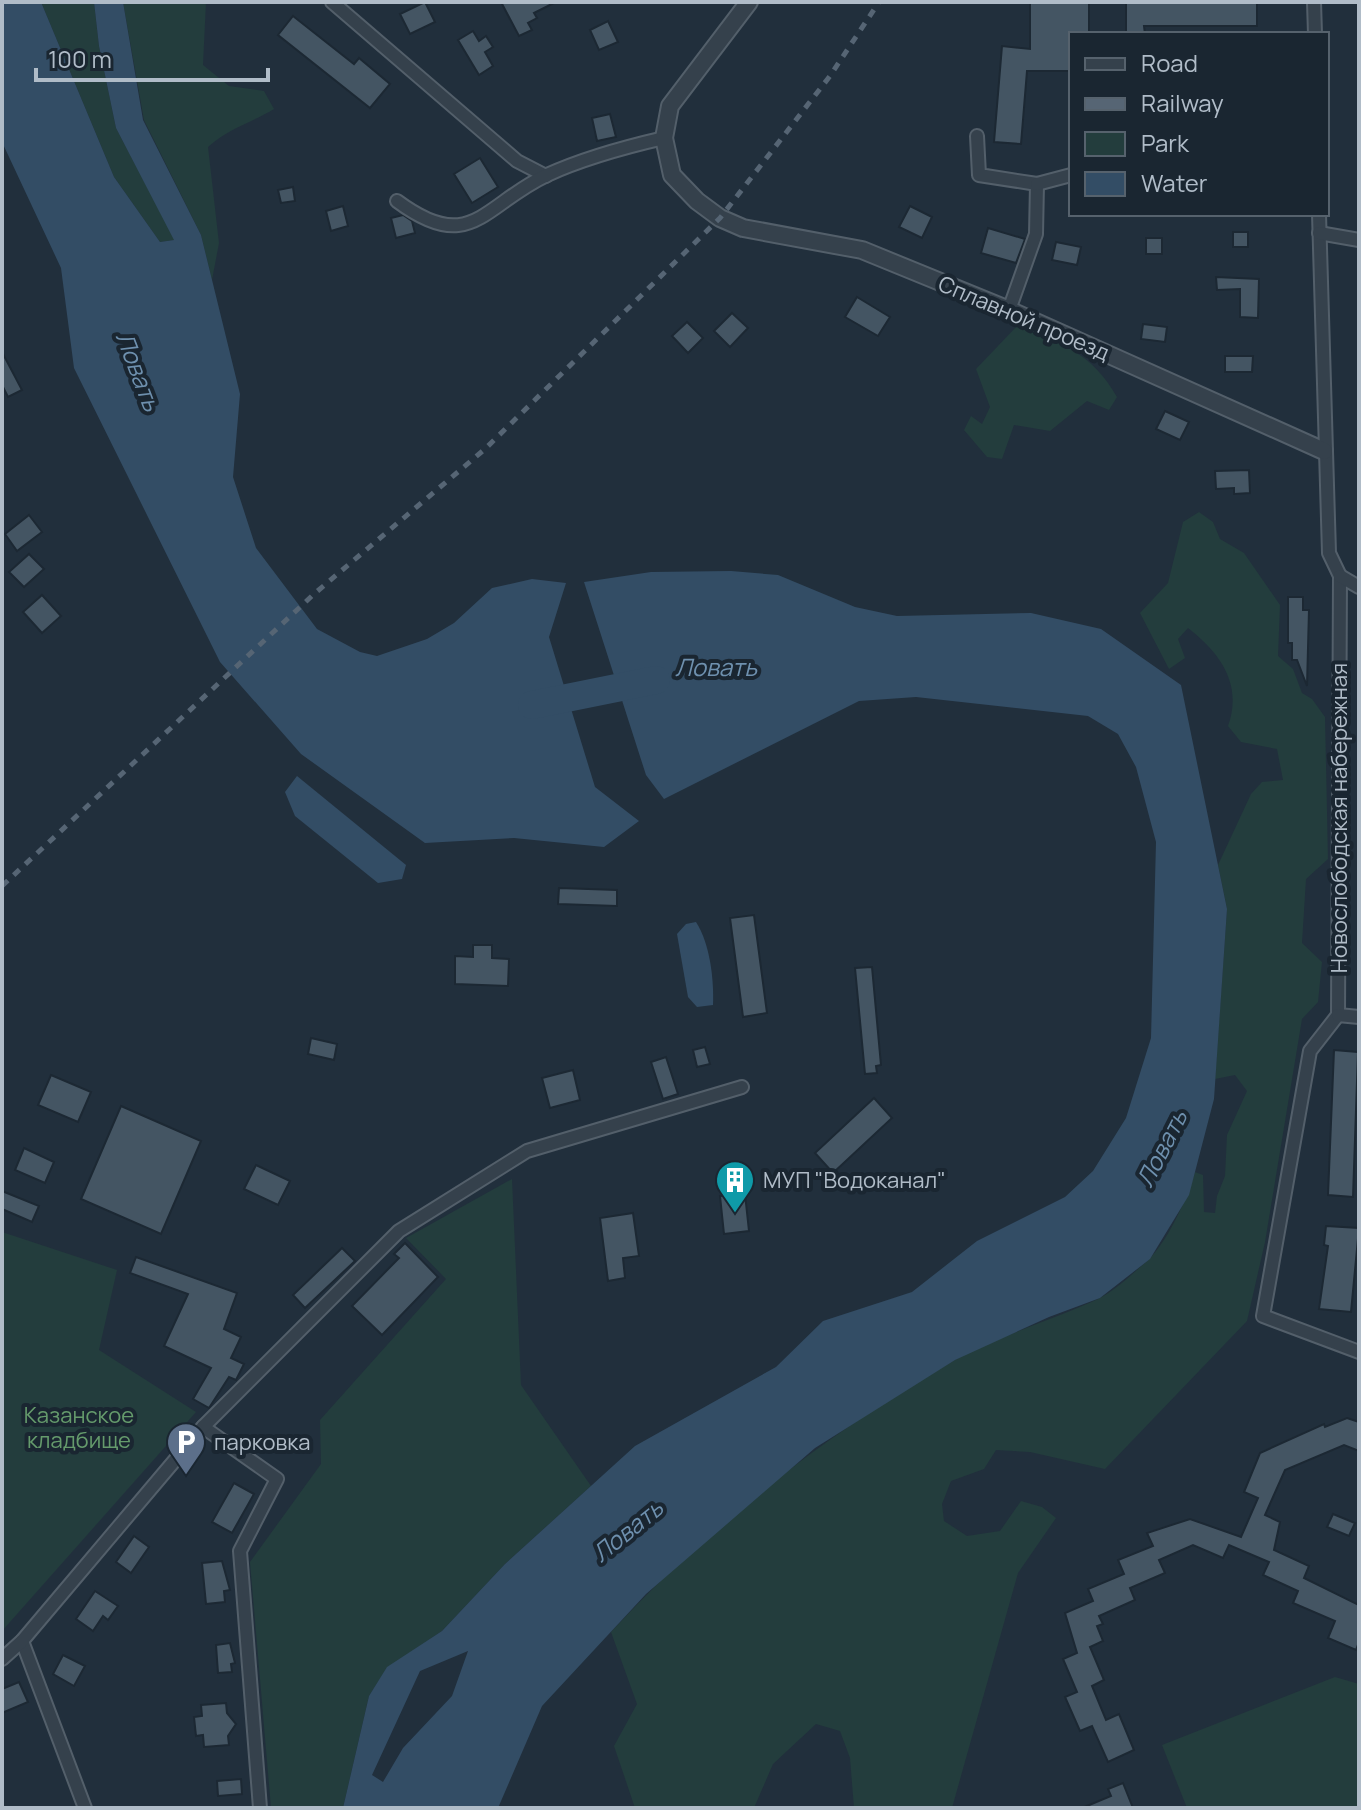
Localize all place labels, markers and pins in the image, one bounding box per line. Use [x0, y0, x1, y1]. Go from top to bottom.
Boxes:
building icon: МУП "Водоканал" [714, 1159, 756, 1214]
place label: МУП "Водоканал" [763, 1165, 946, 1195]
parking icon: парковка [165, 1421, 207, 1476]
place label: парковка [214, 1427, 310, 1457]

